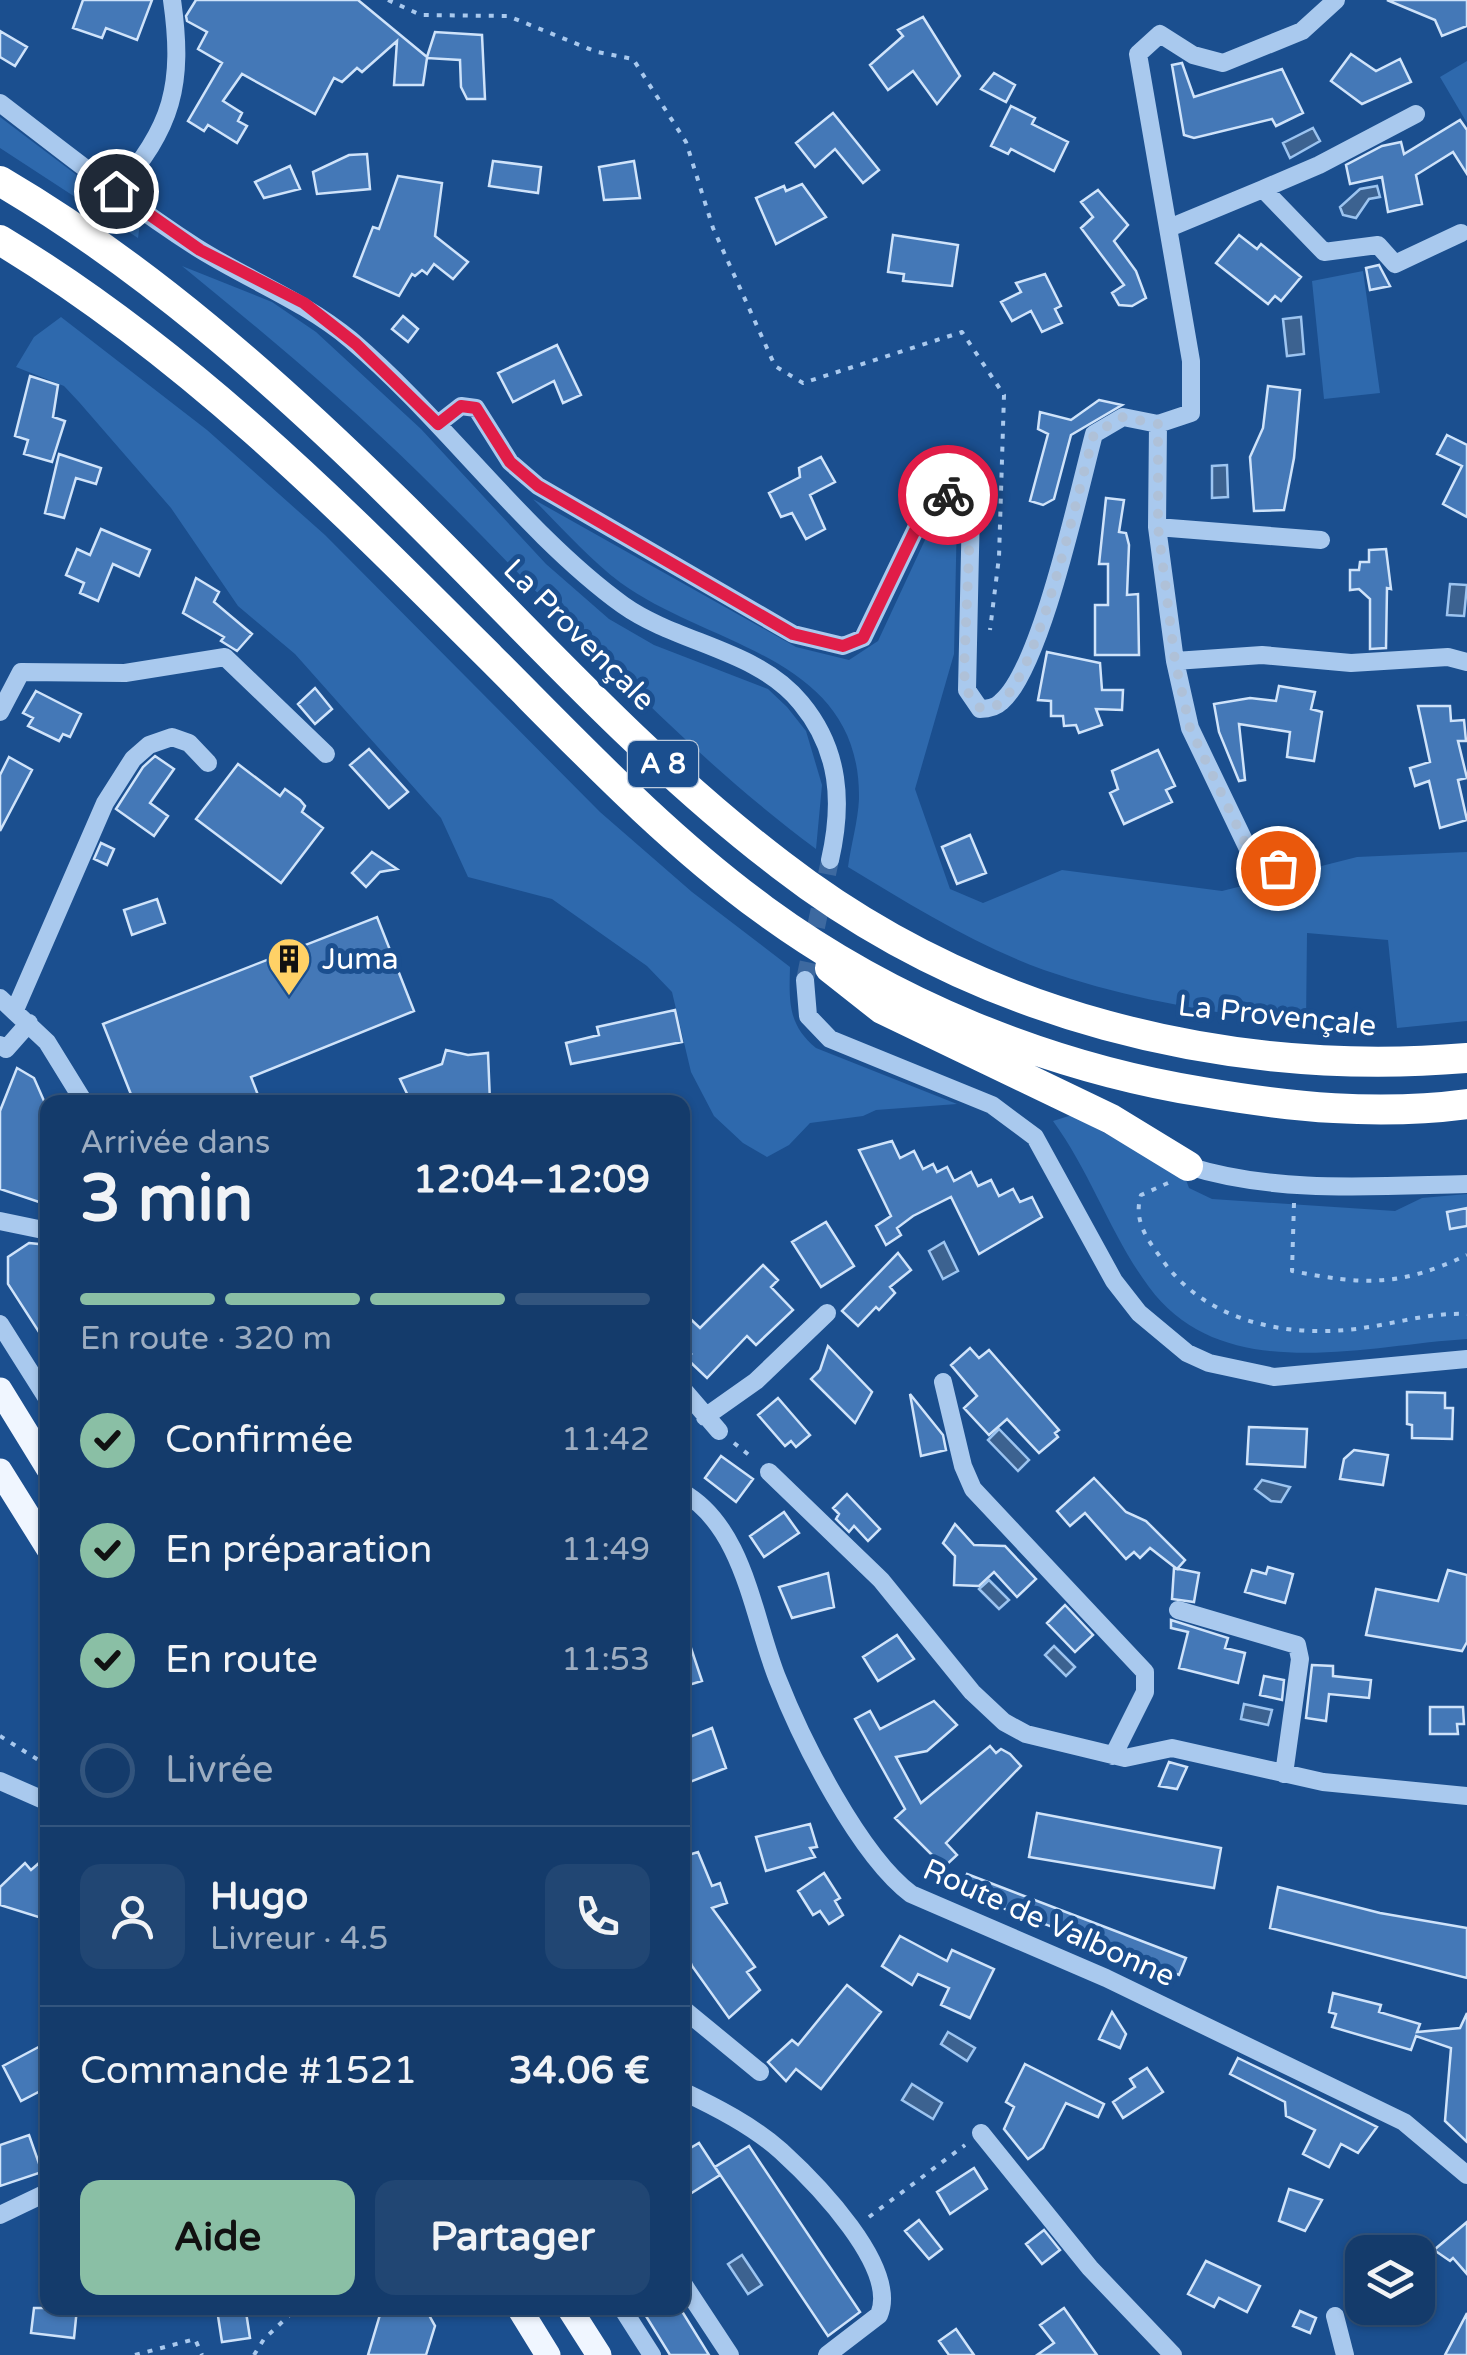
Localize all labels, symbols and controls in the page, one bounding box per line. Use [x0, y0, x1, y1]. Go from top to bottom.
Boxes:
pin [74, 149, 159, 234]
icon: home [89, 164, 144, 219]
courier [898, 445, 998, 545]
icon: bike [921, 468, 976, 523]
street label: La Provençale [496, 552, 662, 718]
road number: A 8 [628, 741, 698, 787]
pin [1236, 826, 1321, 911]
icon: bag [1251, 841, 1306, 896]
building icon: Juma [266, 936, 312, 997]
place label: Juma [322, 941, 399, 978]
street label: La Provençale [1176, 987, 1378, 1045]
text: Arrivée dans [80, 1124, 270, 1162]
text: 12:04–12:09 [413, 1157, 650, 1203]
text: 3 min [80, 1160, 253, 1239]
text: En route · 320 m [80, 1320, 332, 1358]
icon: check [80, 1413, 135, 1468]
text: Confirmée [165, 1417, 353, 1463]
text: 11:42 [561, 1421, 650, 1459]
icon: check [80, 1523, 135, 1578]
text: En préparation [165, 1527, 432, 1573]
text: 11:49 [561, 1531, 650, 1569]
icon: check [80, 1633, 135, 1688]
text: En route [165, 1637, 318, 1683]
text: 11:53 [561, 1641, 650, 1679]
text: Livrée [165, 1747, 274, 1793]
street label: Route de Valbonne [917, 1851, 1181, 1995]
button: person [80, 1864, 185, 1969]
button: phone [545, 1864, 650, 1969]
text: Hugo [210, 1874, 308, 1920]
text: Livreur · 4.5 [210, 1920, 388, 1958]
text: Commande #1521 [80, 2048, 417, 2094]
text: 34.06 € [509, 2048, 650, 2094]
button: Aide [80, 2180, 355, 2295]
button: Partager [375, 2180, 650, 2295]
map controls [1345, 2235, 1435, 2325]
button: layers [1345, 2235, 1435, 2325]

